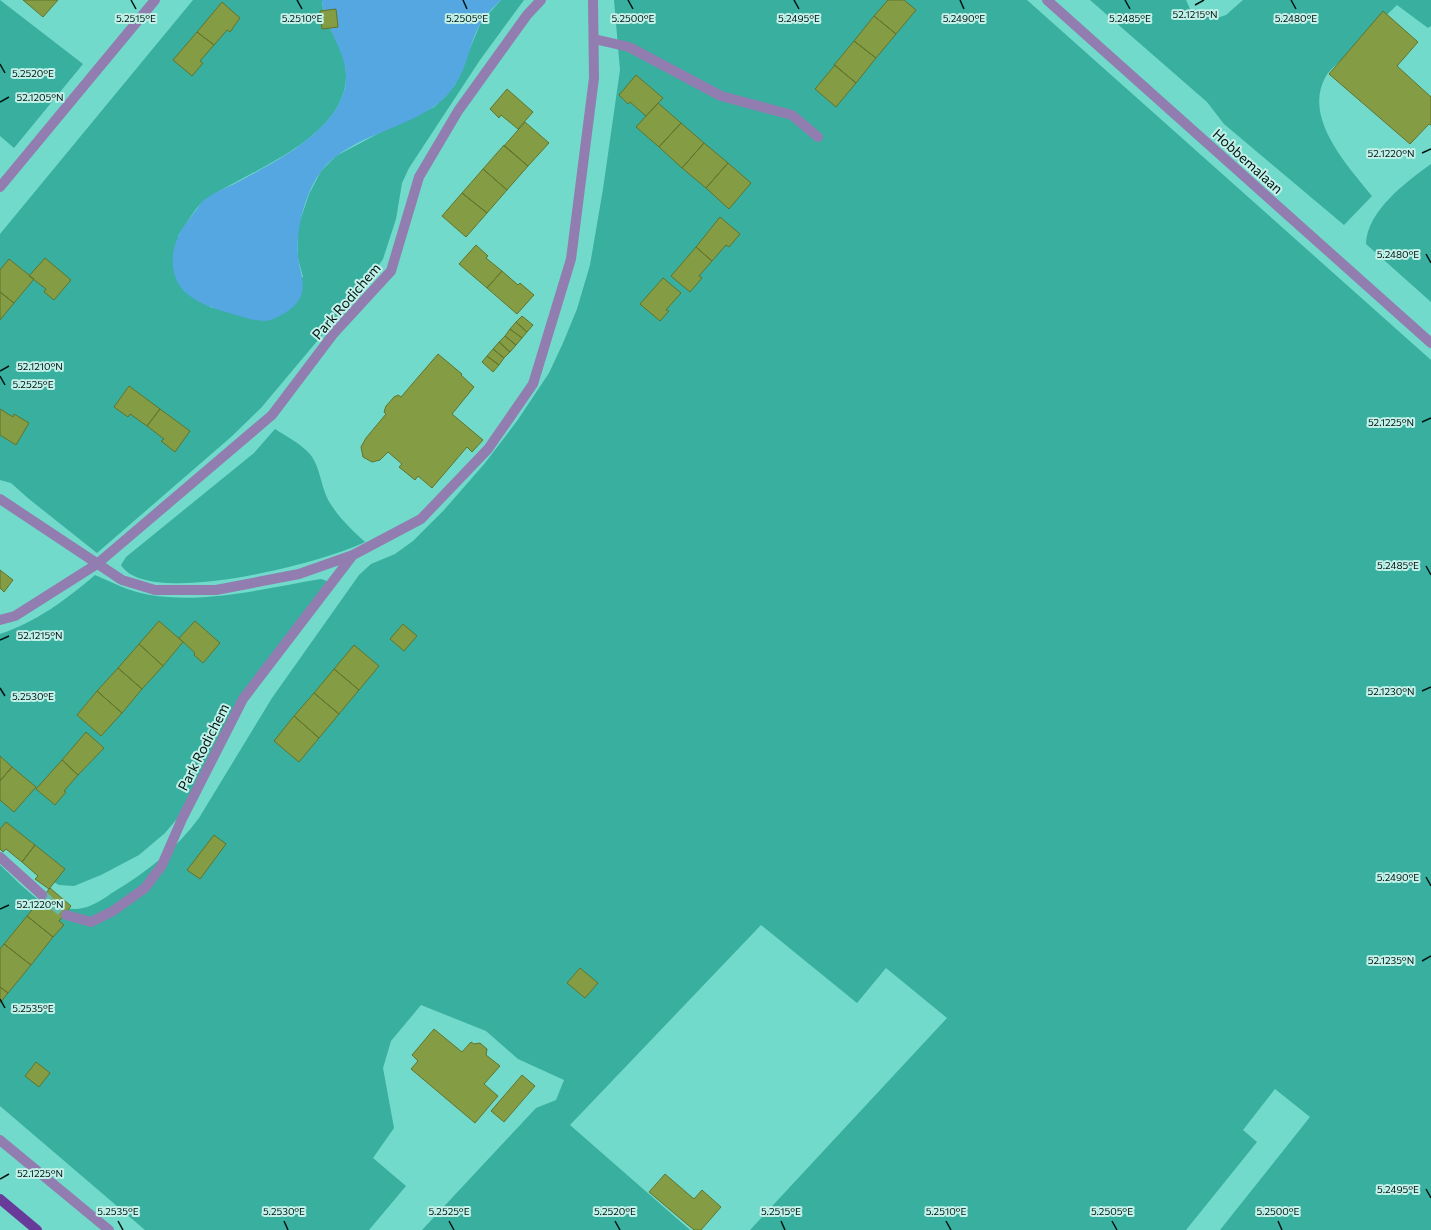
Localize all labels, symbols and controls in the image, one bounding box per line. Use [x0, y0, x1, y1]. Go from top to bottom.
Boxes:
text: 52.1215°N [1173, 8, 1217, 20]
text: 5.2515°E [116, 12, 156, 24]
text: 5.2510°E [282, 12, 322, 24]
text: 5.2505°E [446, 12, 488, 24]
text: 5.2500°E [612, 12, 655, 24]
text: 5.2495°E [778, 12, 820, 24]
text: 5.2490°E [943, 12, 985, 24]
text: 5.2485°E [1109, 12, 1151, 24]
text: 5.2480°E [1275, 12, 1317, 24]
text: 5.2520°E [12, 67, 54, 79]
text: 52.1205°N [16, 91, 64, 103]
street label: Hobbemalaan [1209, 125, 1287, 197]
text: 52.1220°N [1368, 147, 1414, 159]
text: 5.2480°E [1377, 248, 1419, 260]
street label: Park Rodichem [308, 259, 384, 343]
text: 52.1210°N [17, 360, 63, 372]
text: 5.2525°E [12, 378, 54, 390]
text: 52.1225°N [1368, 416, 1414, 428]
text: 5.2485°E [1377, 559, 1419, 571]
text: 52.1215°N [18, 629, 62, 641]
text: 52.1230°N [1367, 685, 1415, 697]
text: 5.2530°E [12, 690, 54, 702]
street label: Park Rodichem [174, 701, 232, 793]
text: 5.2490°E [1377, 871, 1419, 883]
text: 52.1220°N [17, 898, 63, 910]
text: 52.1235°N [1368, 954, 1414, 966]
text: 5.2535°E [12, 1002, 54, 1014]
text: 52.1225°N [17, 1167, 63, 1179]
text: 5.2495°E [1377, 1183, 1419, 1195]
text: 5.2535°E [97, 1205, 139, 1217]
text: 5.2530°E [263, 1205, 305, 1217]
text: 5.2525°E [428, 1205, 470, 1217]
text: 5.2520°E [594, 1205, 636, 1217]
text: 5.2515°E [761, 1205, 801, 1217]
text: 5.2510°E [926, 1205, 966, 1217]
text: 5.2505°E [1091, 1205, 1133, 1217]
text: 5.2500°E [1257, 1205, 1300, 1217]

